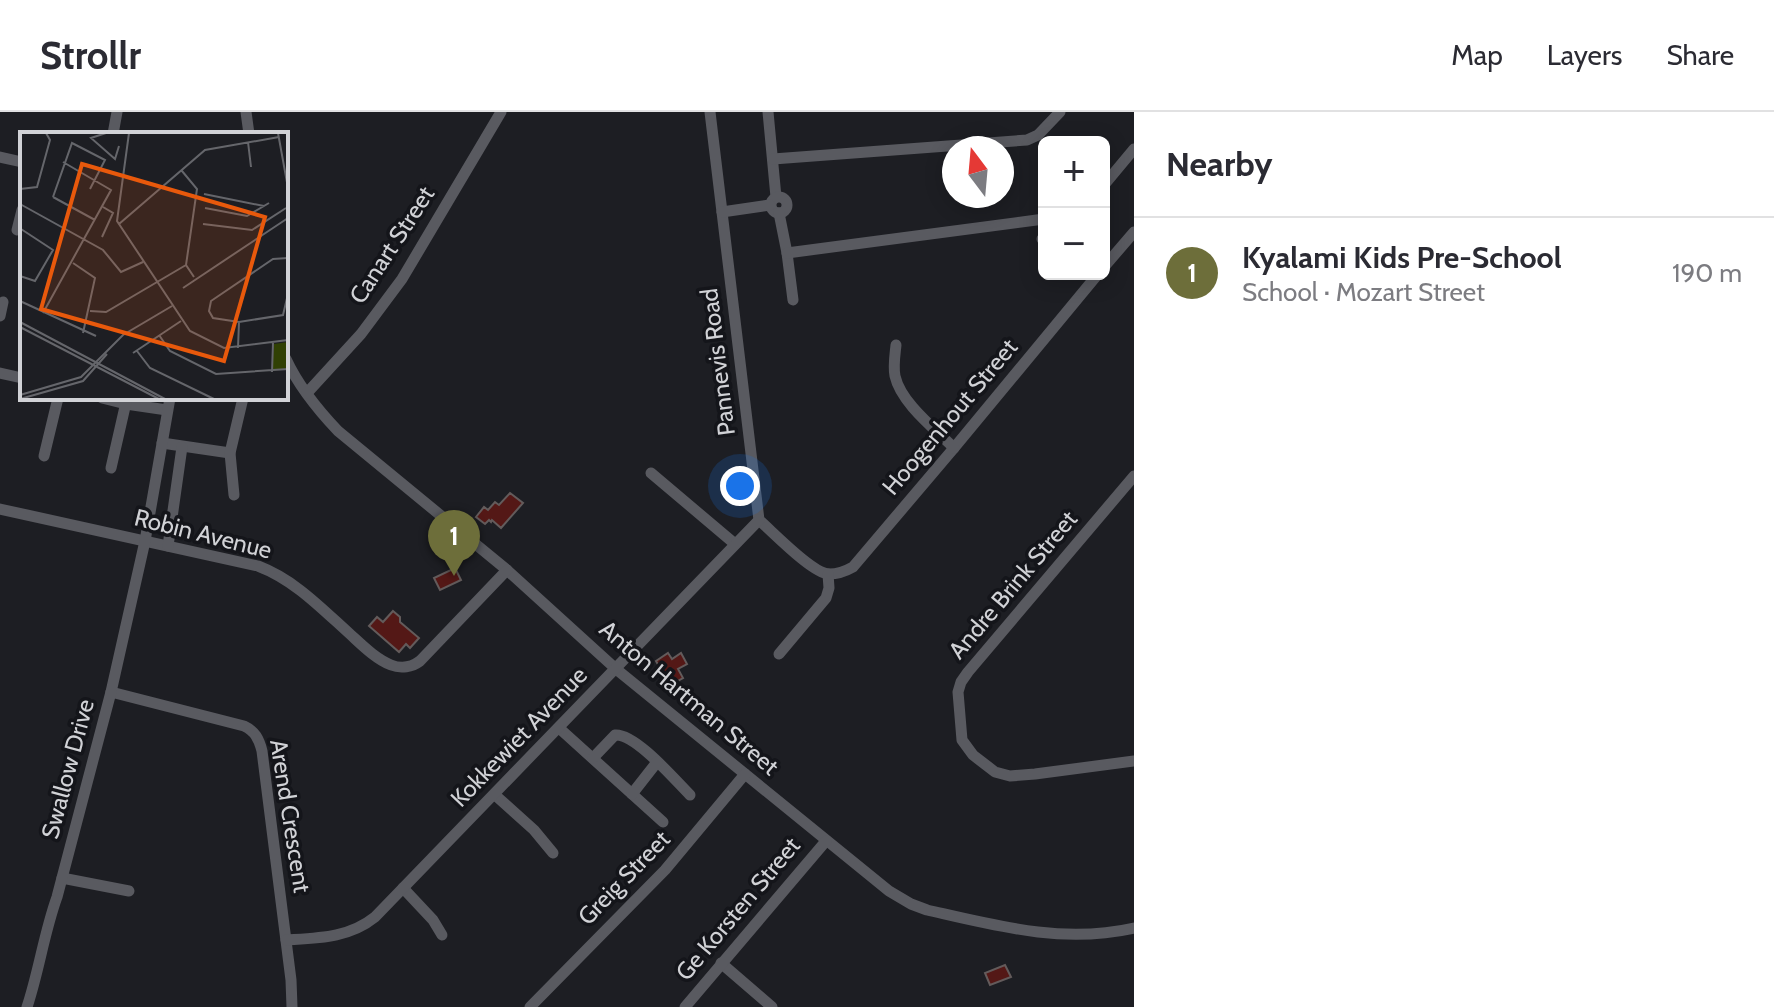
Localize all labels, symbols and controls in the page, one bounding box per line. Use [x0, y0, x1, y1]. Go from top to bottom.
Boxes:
text: Strollr [40, 32, 141, 79]
text: Map [1451, 38, 1503, 72]
text: Layers [1547, 38, 1622, 72]
text: Share [1666, 38, 1734, 72]
inset map [20, 132, 288, 400]
north arrow [942, 136, 1014, 208]
map controls [1038, 136, 1110, 280]
button: + [1038, 136, 1110, 208]
text: Nearby [1166, 143, 1273, 185]
street label: Canart Street [343, 181, 440, 309]
button: − [1038, 208, 1110, 280]
text: Kyalami Kids Pre-School [1242, 239, 1562, 276]
text: 1 [1187, 257, 1197, 289]
text: 190 m [1672, 257, 1742, 289]
text: School · Mozart Street [1242, 276, 1485, 308]
street label: Pannevis Road [694, 287, 741, 437]
street label: Hoogenhout Street [876, 333, 1023, 501]
your location [720, 466, 760, 506]
street label: Robin Avenue [131, 502, 275, 565]
street label: Andre Brink Street [942, 505, 1083, 665]
pin: 1 [428, 510, 480, 576]
street label: Anton Hartman Street [594, 614, 785, 781]
street label: Kokkewiet Avenue [444, 661, 593, 813]
street label: Swallow Drive [35, 696, 100, 842]
street label: Arend Crescent [264, 737, 317, 895]
street label: Greig Street [572, 825, 676, 931]
street label: Ge Korsten Street [669, 831, 806, 986]

